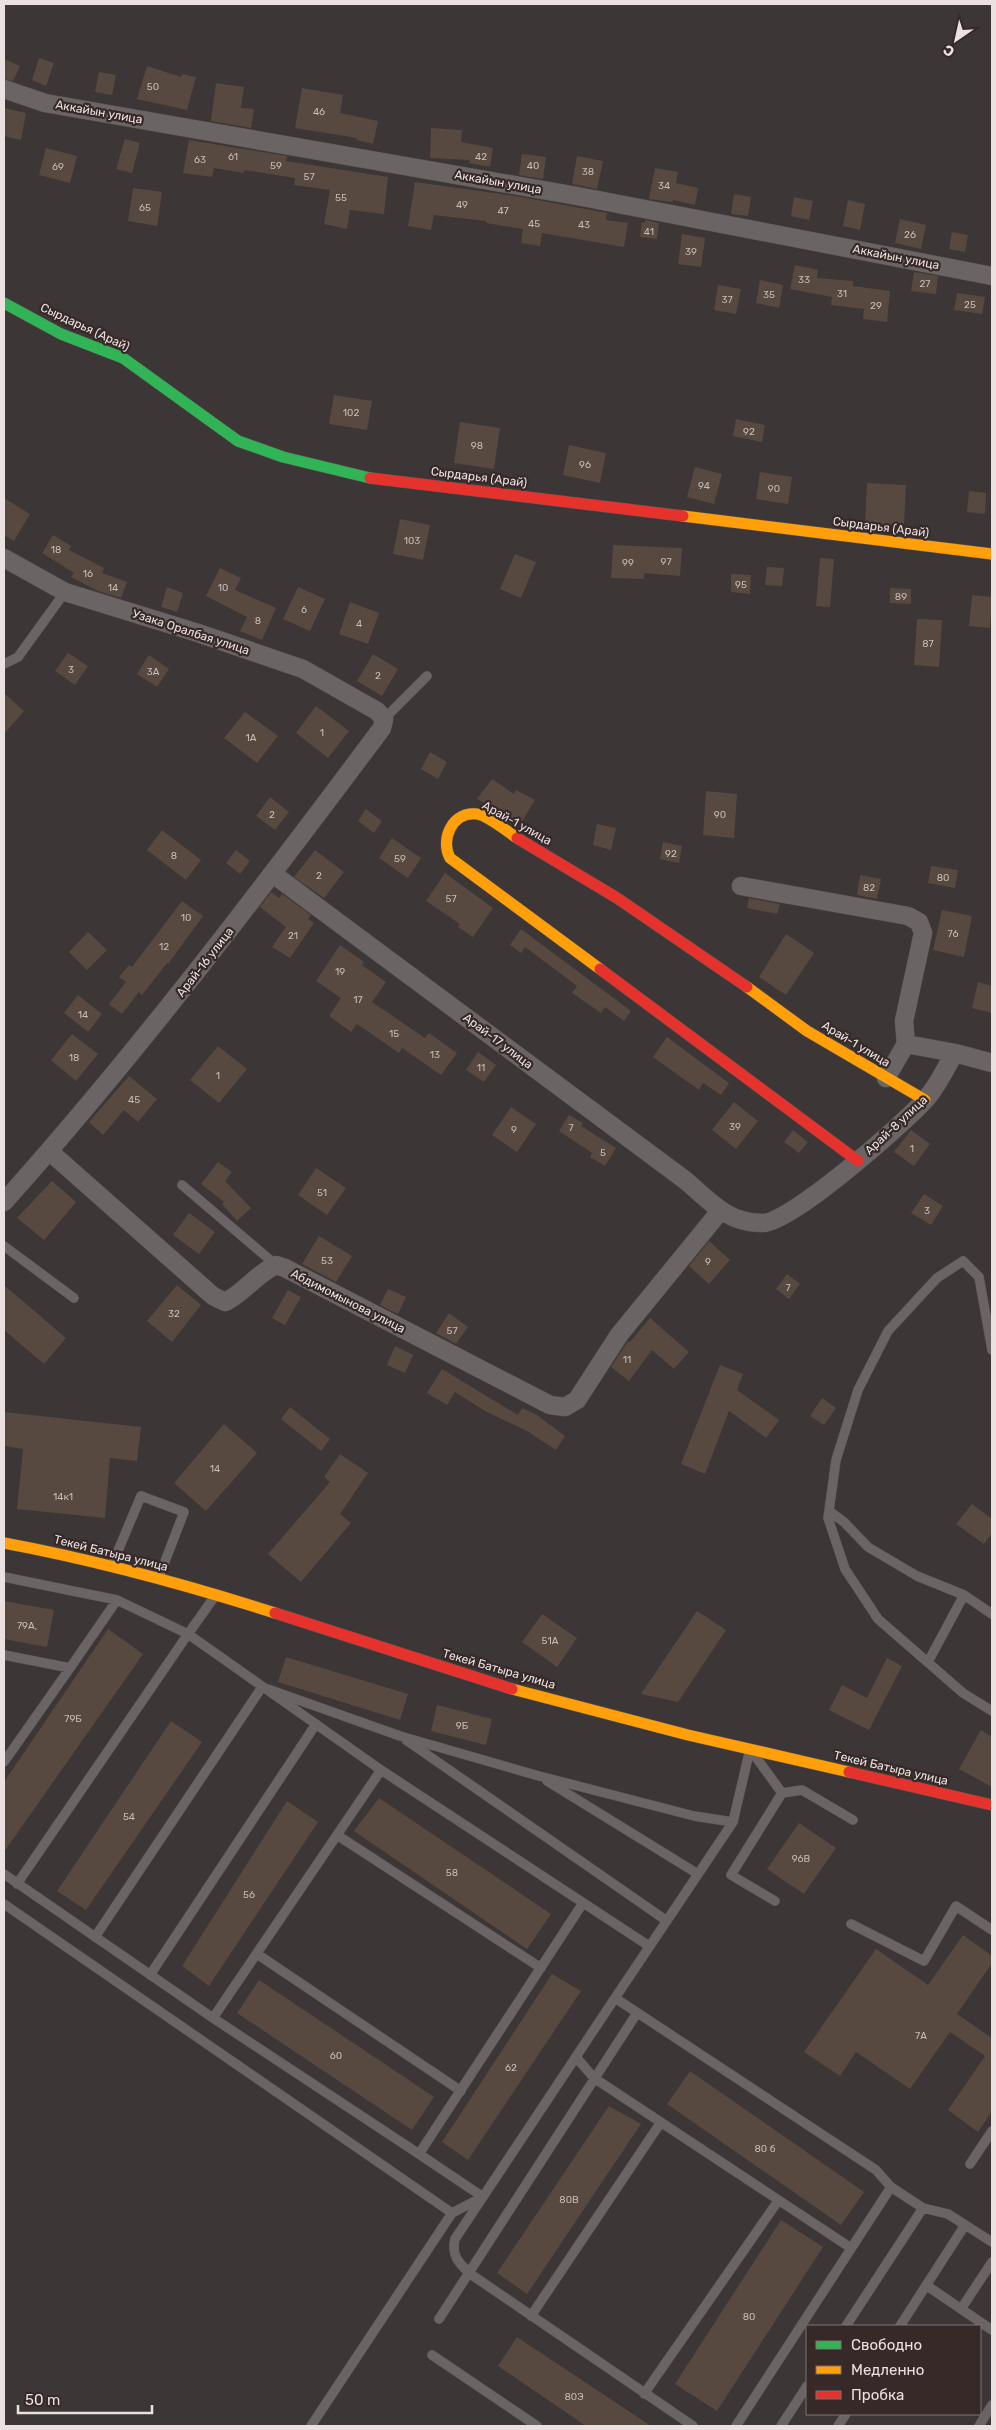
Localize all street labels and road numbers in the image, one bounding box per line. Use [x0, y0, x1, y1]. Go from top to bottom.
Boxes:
street label: Аккайын улица [54, 97, 144, 127]
street label: Аккайын улица [453, 167, 543, 197]
street label: Аккайын улица [851, 242, 941, 272]
street label: Сырдарья (Арай) [38, 300, 132, 354]
street label: Сырдарья (Арай) [430, 464, 528, 490]
street label: Сырдарья (Арай) [832, 514, 930, 540]
street label: Узака Оралбая улица [131, 606, 251, 658]
street label: Арай-1 улица [480, 798, 554, 848]
street label: Арай-16 улица [174, 924, 236, 1000]
street label: Арай-17 улица [461, 1010, 535, 1072]
street label: Арай-1 улица [819, 1018, 893, 1070]
street label: Арай-8 улица [862, 1093, 930, 1157]
street label: Абдимомынова улица [289, 1266, 407, 1336]
street label: Текей Батыра улица [53, 1532, 169, 1574]
street label: Текей Батыра улица [441, 1646, 557, 1692]
street label: Текей Батыра улица [832, 1748, 950, 1788]

